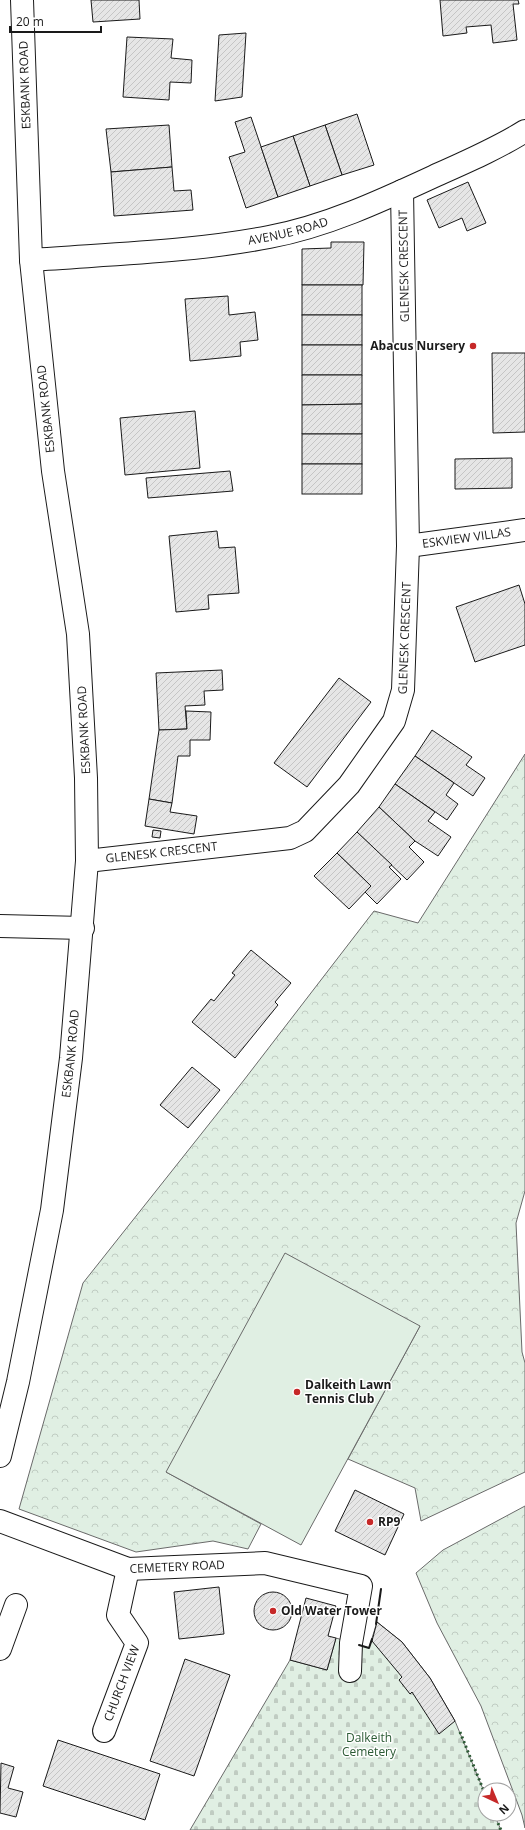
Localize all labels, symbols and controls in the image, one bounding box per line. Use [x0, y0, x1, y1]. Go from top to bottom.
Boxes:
scale bar [10, 8, 101, 34]
text: 20 m [16, 13, 44, 30]
street label: ESKBANK ROAD [14, 41, 35, 130]
street label: GLENESK CRESCENT [394, 209, 413, 322]
street label: AVENUE ROAD [247, 213, 330, 249]
place label: Abacus Nursery [370, 337, 465, 354]
marker: Abacus Nursery [468, 341, 478, 351]
street label: ESKBANK ROAD [32, 364, 59, 454]
street label: ESKVIEW VILLAS [421, 523, 512, 552]
street label: GLENESK CRESCENT [394, 581, 415, 695]
street label: ESKBANK ROAD [73, 685, 94, 775]
street label: GLENESK CRESCENT [105, 837, 219, 867]
street label: ESKBANK ROAD [57, 1009, 83, 1099]
place label: Dalkeith Lawn Tennis Club [305, 1376, 391, 1407]
marker: Dalkeith Lawn Tennis Club [292, 1387, 302, 1397]
place label: RP9 [378, 1513, 400, 1530]
marker: RP9 [365, 1517, 375, 1527]
street label: CEMETERY ROAD [129, 1556, 225, 1577]
place label: Old Water Tower [281, 1602, 382, 1619]
marker: Old Water Tower [268, 1606, 278, 1616]
street label: CHURCH VIEW [99, 1642, 144, 1724]
park label: Dalkeith Cemetery [342, 1729, 397, 1760]
north arrow [477, 1782, 517, 1822]
text: N [496, 1801, 513, 1818]

